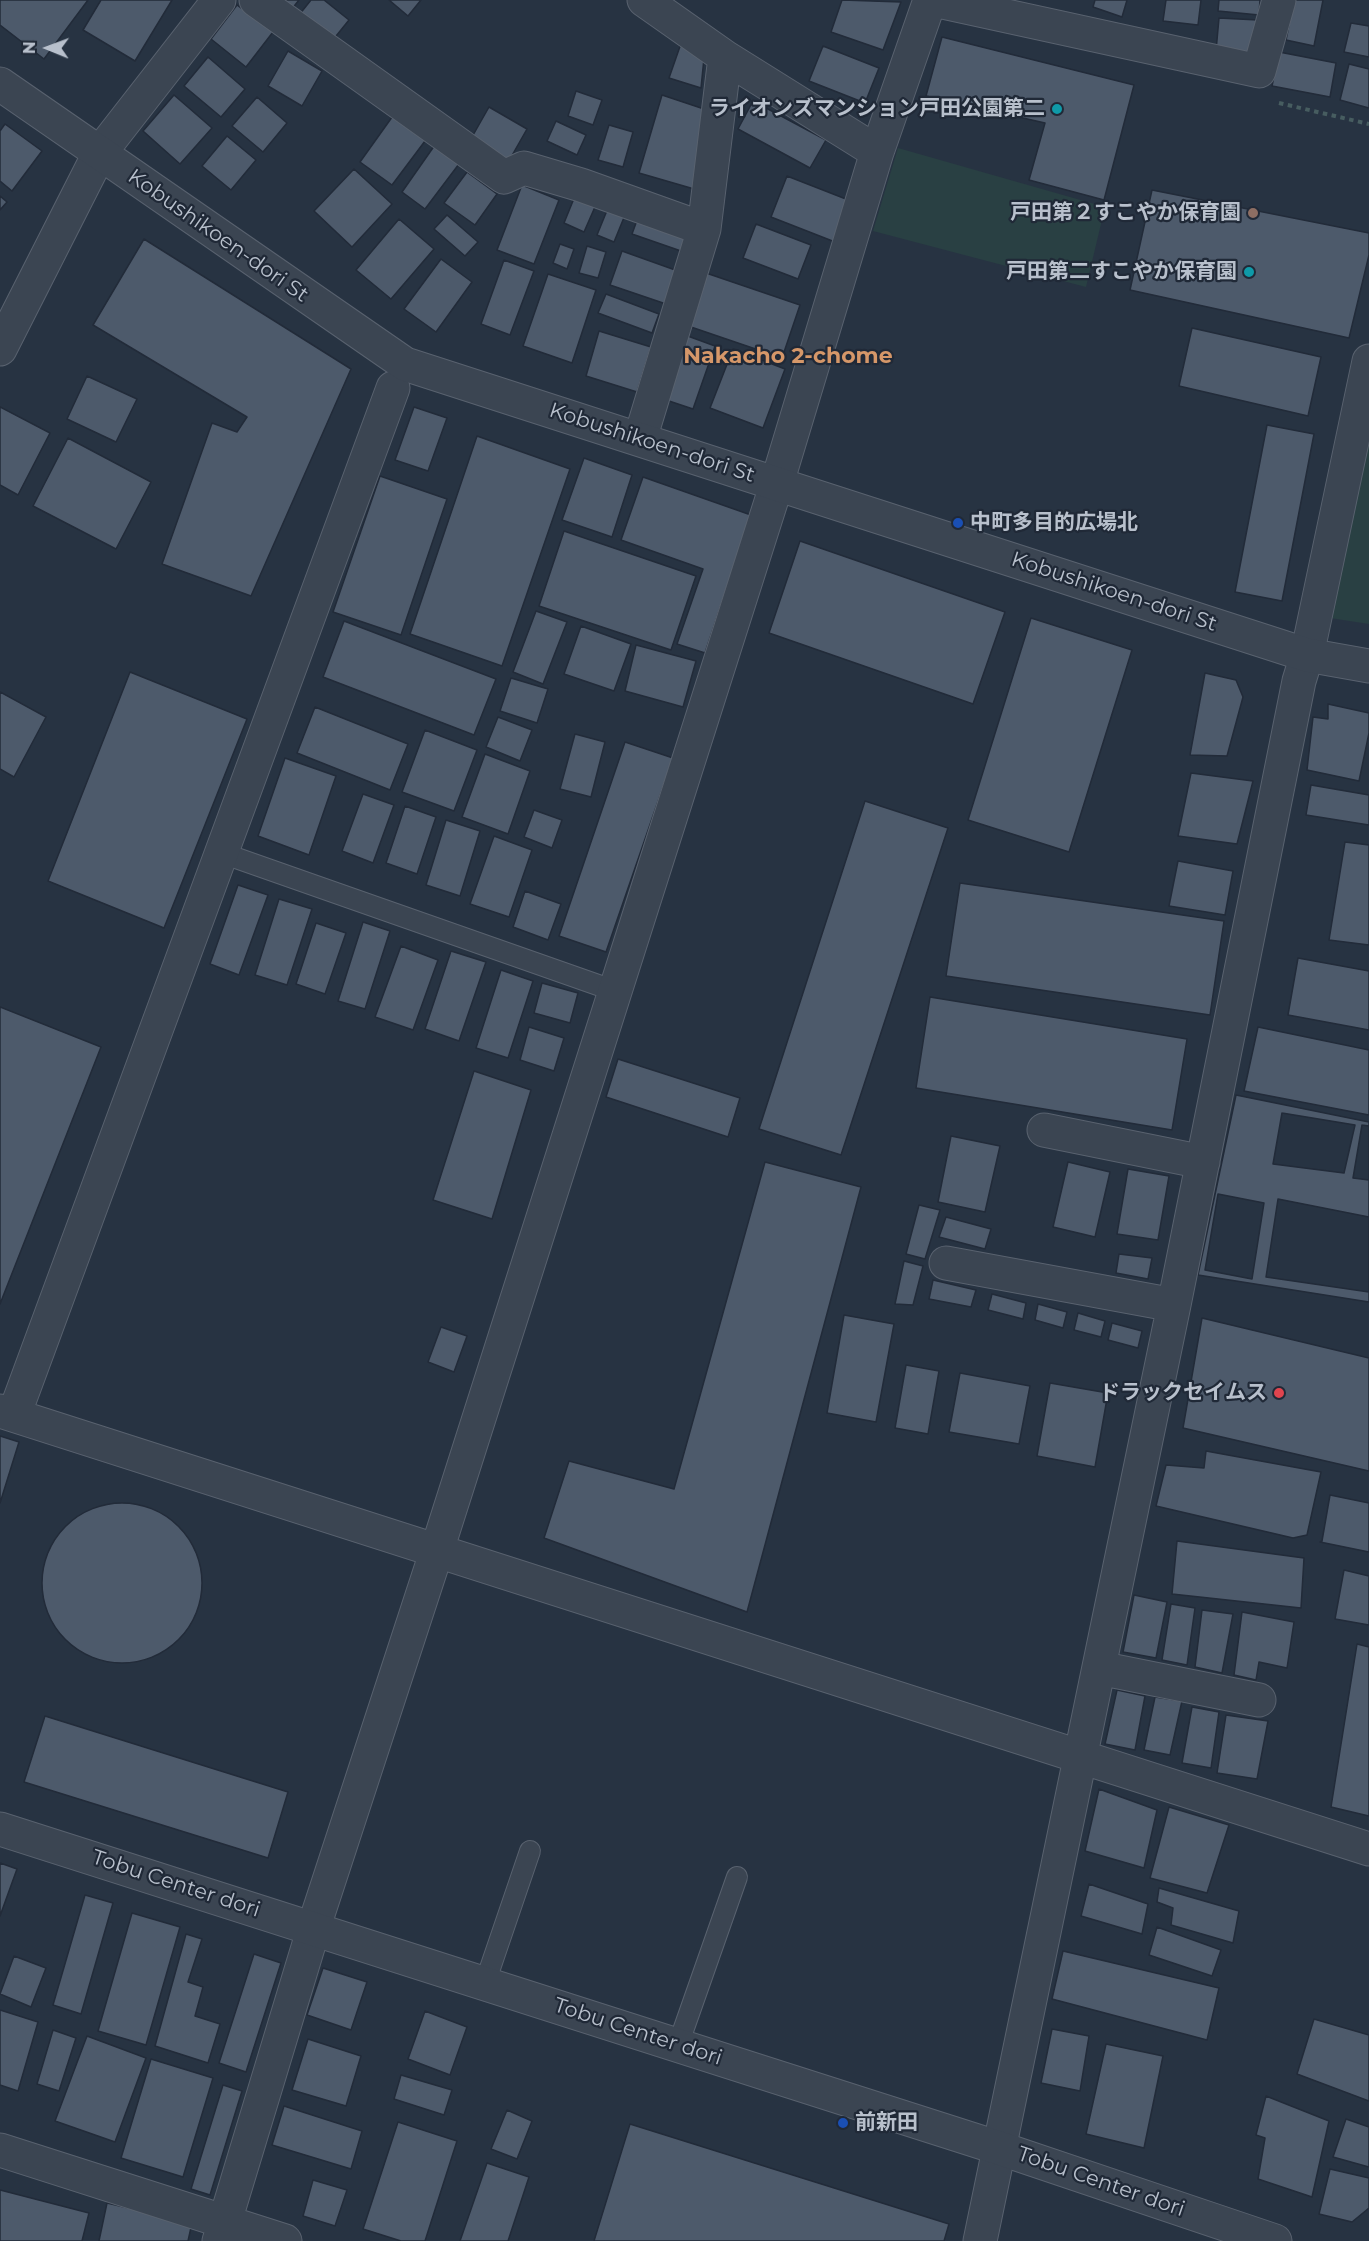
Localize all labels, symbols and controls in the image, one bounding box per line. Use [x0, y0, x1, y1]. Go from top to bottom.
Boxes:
north arrow [18, 18, 78, 78]
text: N [20, 41, 39, 54]
place label: ライオンズマンション戸田公園第二 [709, 96, 1045, 122]
marker: ライオンズマンション戸田公園第二 [1050, 102, 1064, 116]
street label: Kobushikoen-dori St [123, 164, 313, 308]
place label: 戸田第２すこやか保育園 [1010, 200, 1241, 226]
marker: 戸田第２すこやか保育園 [1246, 206, 1260, 220]
place label: 戸田第二すこやか保育園 [1006, 259, 1237, 285]
marker: 戸田第二すこやか保育園 [1242, 265, 1256, 279]
district label: Nakacho 2-chome [683, 344, 893, 370]
street label: Kobushikoen-dori St [546, 398, 758, 488]
place label: 中町多目的広場北 [970, 510, 1138, 536]
marker: 中町多目的広場北 [951, 516, 965, 530]
street label: Kobushikoen-dori St [1008, 547, 1220, 637]
place label: ドラックセイムス [1099, 1380, 1267, 1406]
marker: ドラックセイムス [1272, 1386, 1286, 1400]
street label: Tobu Center dori [89, 1845, 263, 1923]
street label: Tobu Center dori [551, 1993, 725, 2071]
place label: 前新田 [855, 2110, 918, 2136]
marker: 前新田 [836, 2116, 850, 2130]
street label: Tobu Center dori [1014, 2142, 1188, 2222]

